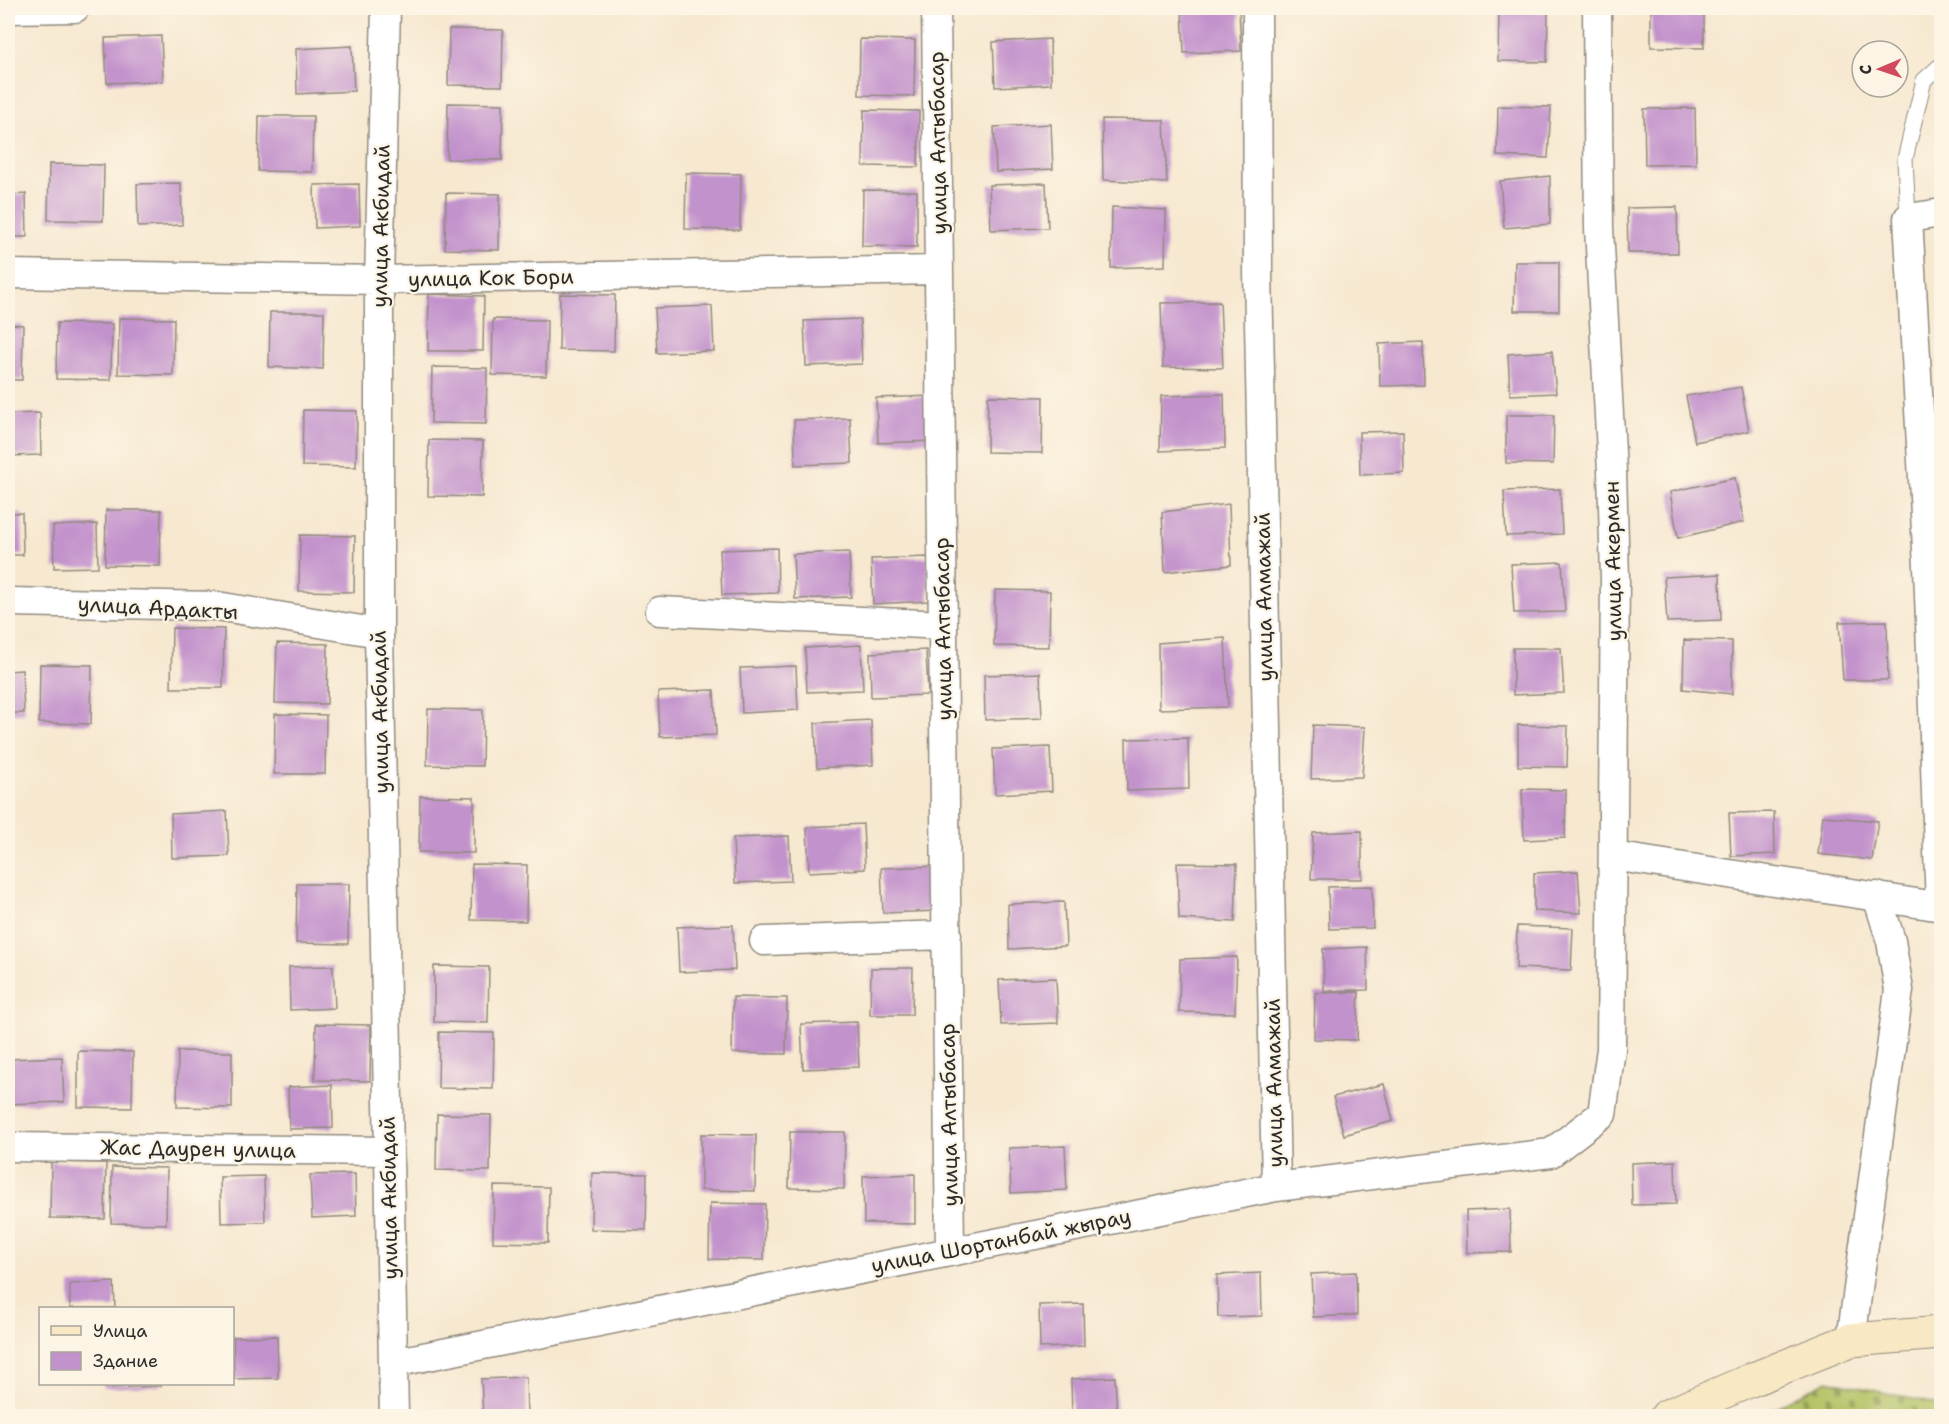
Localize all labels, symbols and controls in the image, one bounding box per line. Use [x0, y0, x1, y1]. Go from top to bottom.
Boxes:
north arrow [1850, 39, 1910, 99]
street label: улица Алтыбасар [922, 51, 954, 235]
text: С [1855, 64, 1876, 75]
street label: улица Акбидай [366, 144, 396, 308]
street label: улица Кок Бори [408, 263, 574, 293]
street label: улица Акермен [1598, 480, 1628, 642]
street label: улица Алмажай [1249, 512, 1279, 682]
street label: улица Алтыбасар [927, 537, 959, 721]
street label: улица Ардакты [77, 590, 239, 626]
street label: улица Акбидай [365, 630, 395, 794]
street label: улица Алмажай [1259, 998, 1289, 1168]
street label: улица Алтыбасар [933, 1023, 965, 1207]
street label: улица Акбидай [374, 1116, 404, 1280]
street label: Жас Даурен улица [100, 1133, 296, 1165]
street label: улица Шортанбай жырау [869, 1202, 1133, 1280]
legend [39, 1307, 234, 1385]
text: Улица [93, 1319, 147, 1343]
text: Здание [93, 1349, 158, 1373]

